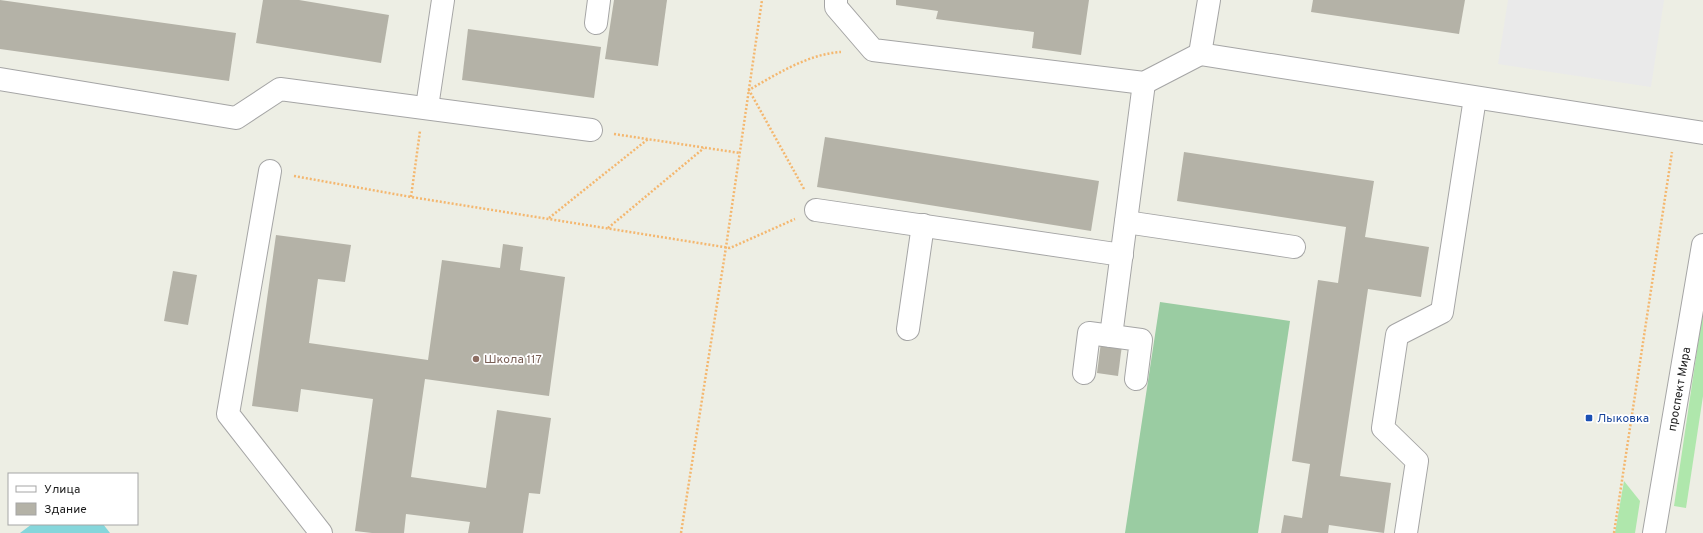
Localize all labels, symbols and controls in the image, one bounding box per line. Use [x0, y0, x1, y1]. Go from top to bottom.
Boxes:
street label: проспект Мира [1665, 346, 1695, 433]
place label: Школа 117 [484, 352, 542, 368]
marker: Школа 117 [471, 354, 481, 364]
place label: Лыковка [1597, 411, 1649, 427]
marker: Лыковка [1584, 413, 1594, 423]
legend [8, 473, 138, 525]
text: Улица [44, 482, 80, 498]
text: Здание [44, 502, 87, 518]

